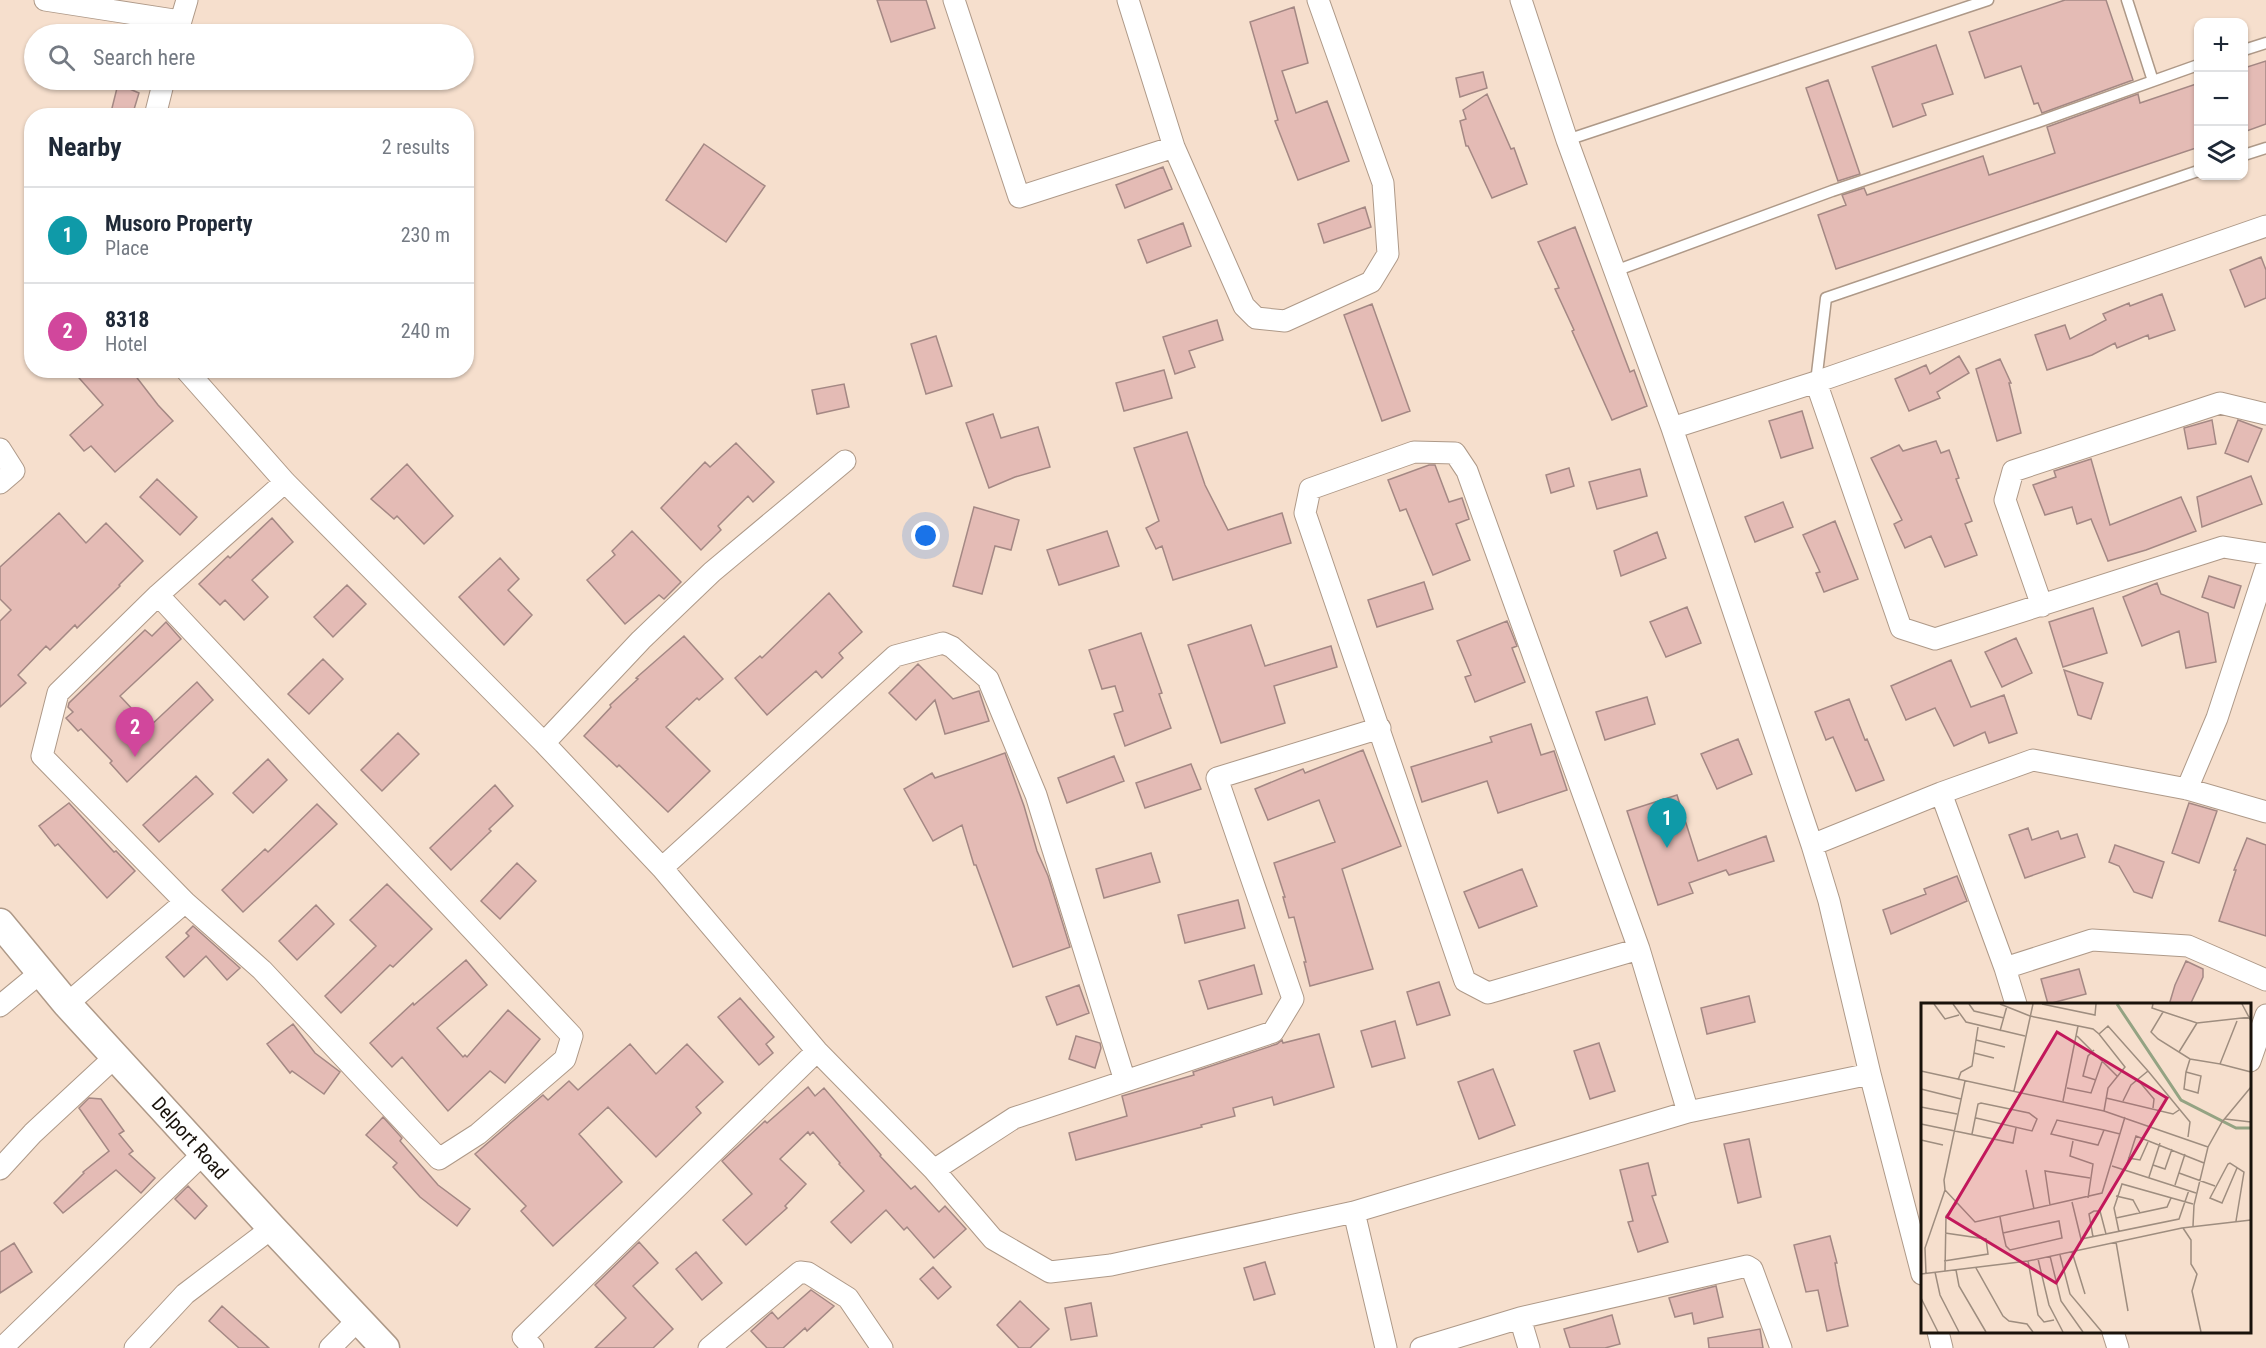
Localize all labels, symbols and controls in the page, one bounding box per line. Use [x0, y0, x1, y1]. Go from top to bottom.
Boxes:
map controls [2194, 18, 2248, 180]
button: + [2194, 18, 2248, 72]
search box [24, 24, 474, 90]
icon: search [45, 41, 78, 74]
text: Search here [93, 45, 195, 70]
button: − [2194, 72, 2248, 126]
button: layers [2194, 126, 2248, 180]
text: Nearby [48, 132, 122, 162]
text: 2 results [382, 135, 450, 159]
text: Musoro Property [105, 211, 253, 236]
text: 1 [62, 223, 73, 247]
text: 230 m [401, 223, 450, 247]
text: Place [105, 236, 149, 260]
text: 8318 [105, 307, 149, 332]
text: 2 [62, 319, 73, 343]
text: 240 m [401, 319, 450, 343]
text: Hotel [105, 332, 147, 356]
your location [911, 521, 940, 550]
pin: 2 [116, 708, 154, 757]
pin: 1 [1648, 798, 1686, 848]
inset map [1921, 1003, 2251, 1333]
street label: Delport Road [147, 1092, 233, 1184]

